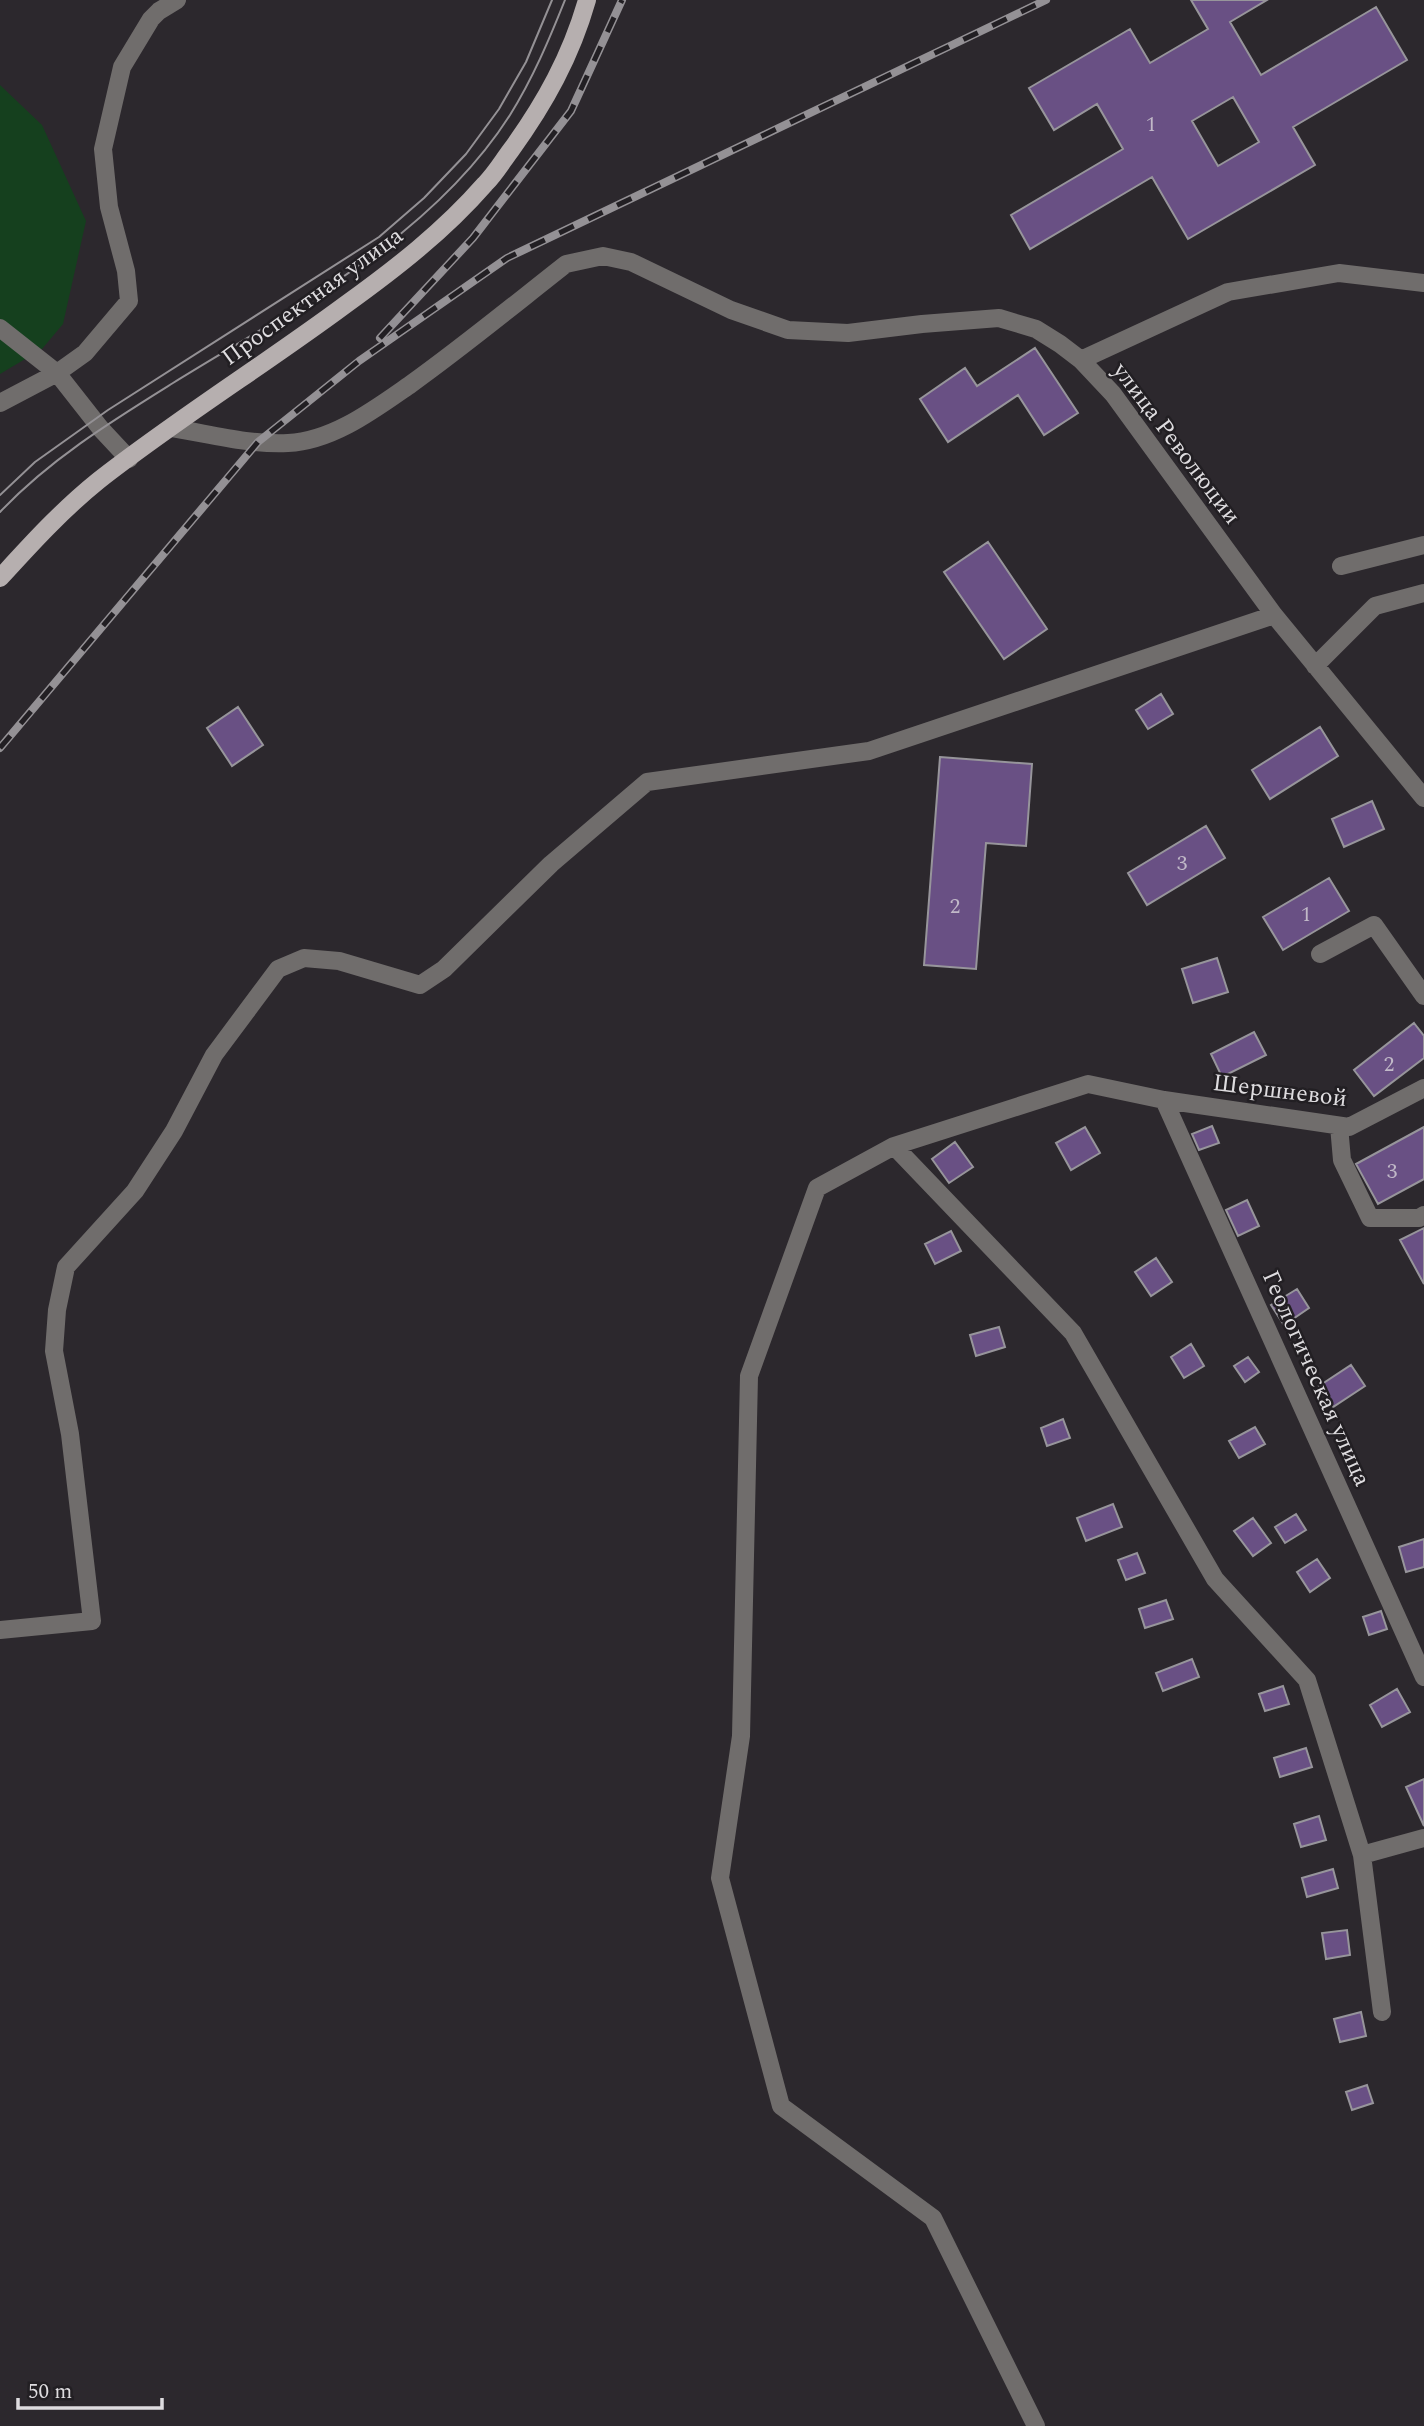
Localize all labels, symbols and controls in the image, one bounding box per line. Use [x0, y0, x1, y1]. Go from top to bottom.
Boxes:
house number: 1 [1146, 109, 1156, 141]
street label: Проспектная улица [214, 218, 411, 375]
street label: улица Революции [1103, 354, 1249, 532]
house number: 3 [1177, 848, 1188, 880]
house number: 2 [950, 891, 960, 923]
house number: 1 [1301, 899, 1311, 931]
house number: 2 [1384, 1049, 1394, 1081]
street label: Шершневой [1211, 1065, 1349, 1117]
house number: 3 [1387, 1156, 1398, 1188]
street label: Геологическая улица [1252, 1265, 1380, 1492]
scale bar [18, 2366, 161, 2410]
text: 50 m [28, 2376, 72, 2408]

